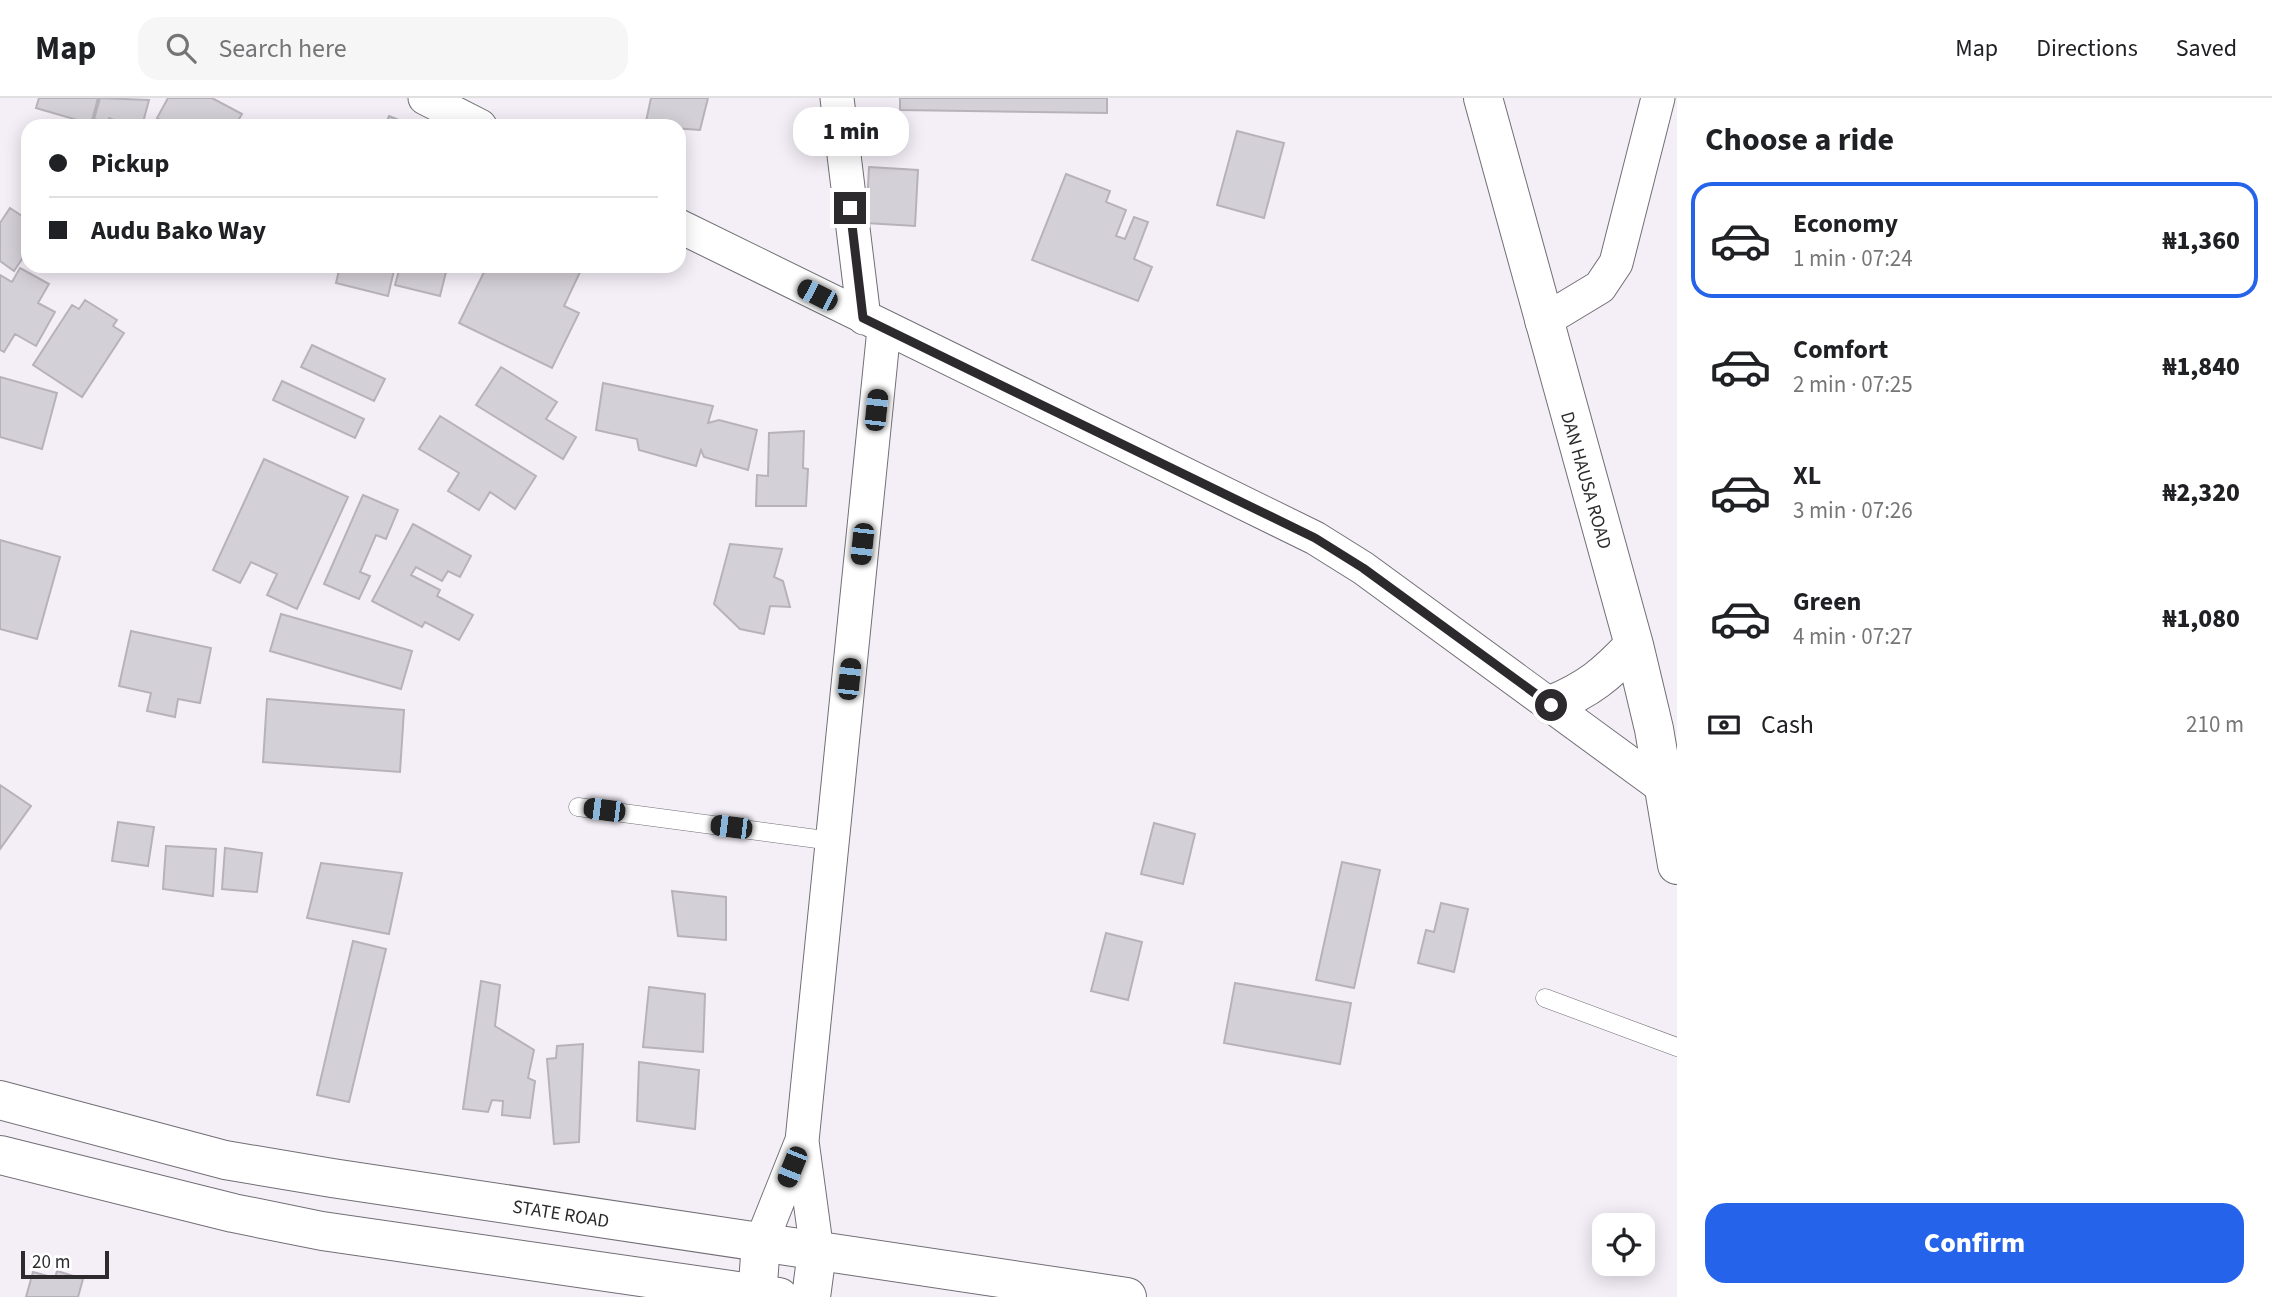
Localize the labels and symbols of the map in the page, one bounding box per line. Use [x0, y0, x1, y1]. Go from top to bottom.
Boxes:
callout: 1 min [792, 106, 908, 155]
route end [834, 192, 866, 224]
car [794, 276, 841, 314]
car [864, 388, 889, 432]
street label: DAN HAUSA ROAD [1553, 408, 1618, 552]
car [850, 522, 875, 566]
car [837, 657, 862, 701]
route start [1535, 689, 1567, 721]
car [582, 797, 627, 823]
car [709, 814, 754, 840]
car [775, 1144, 810, 1190]
street label: STATE ROAD [510, 1194, 611, 1235]
scale bar [21, 1248, 108, 1280]

